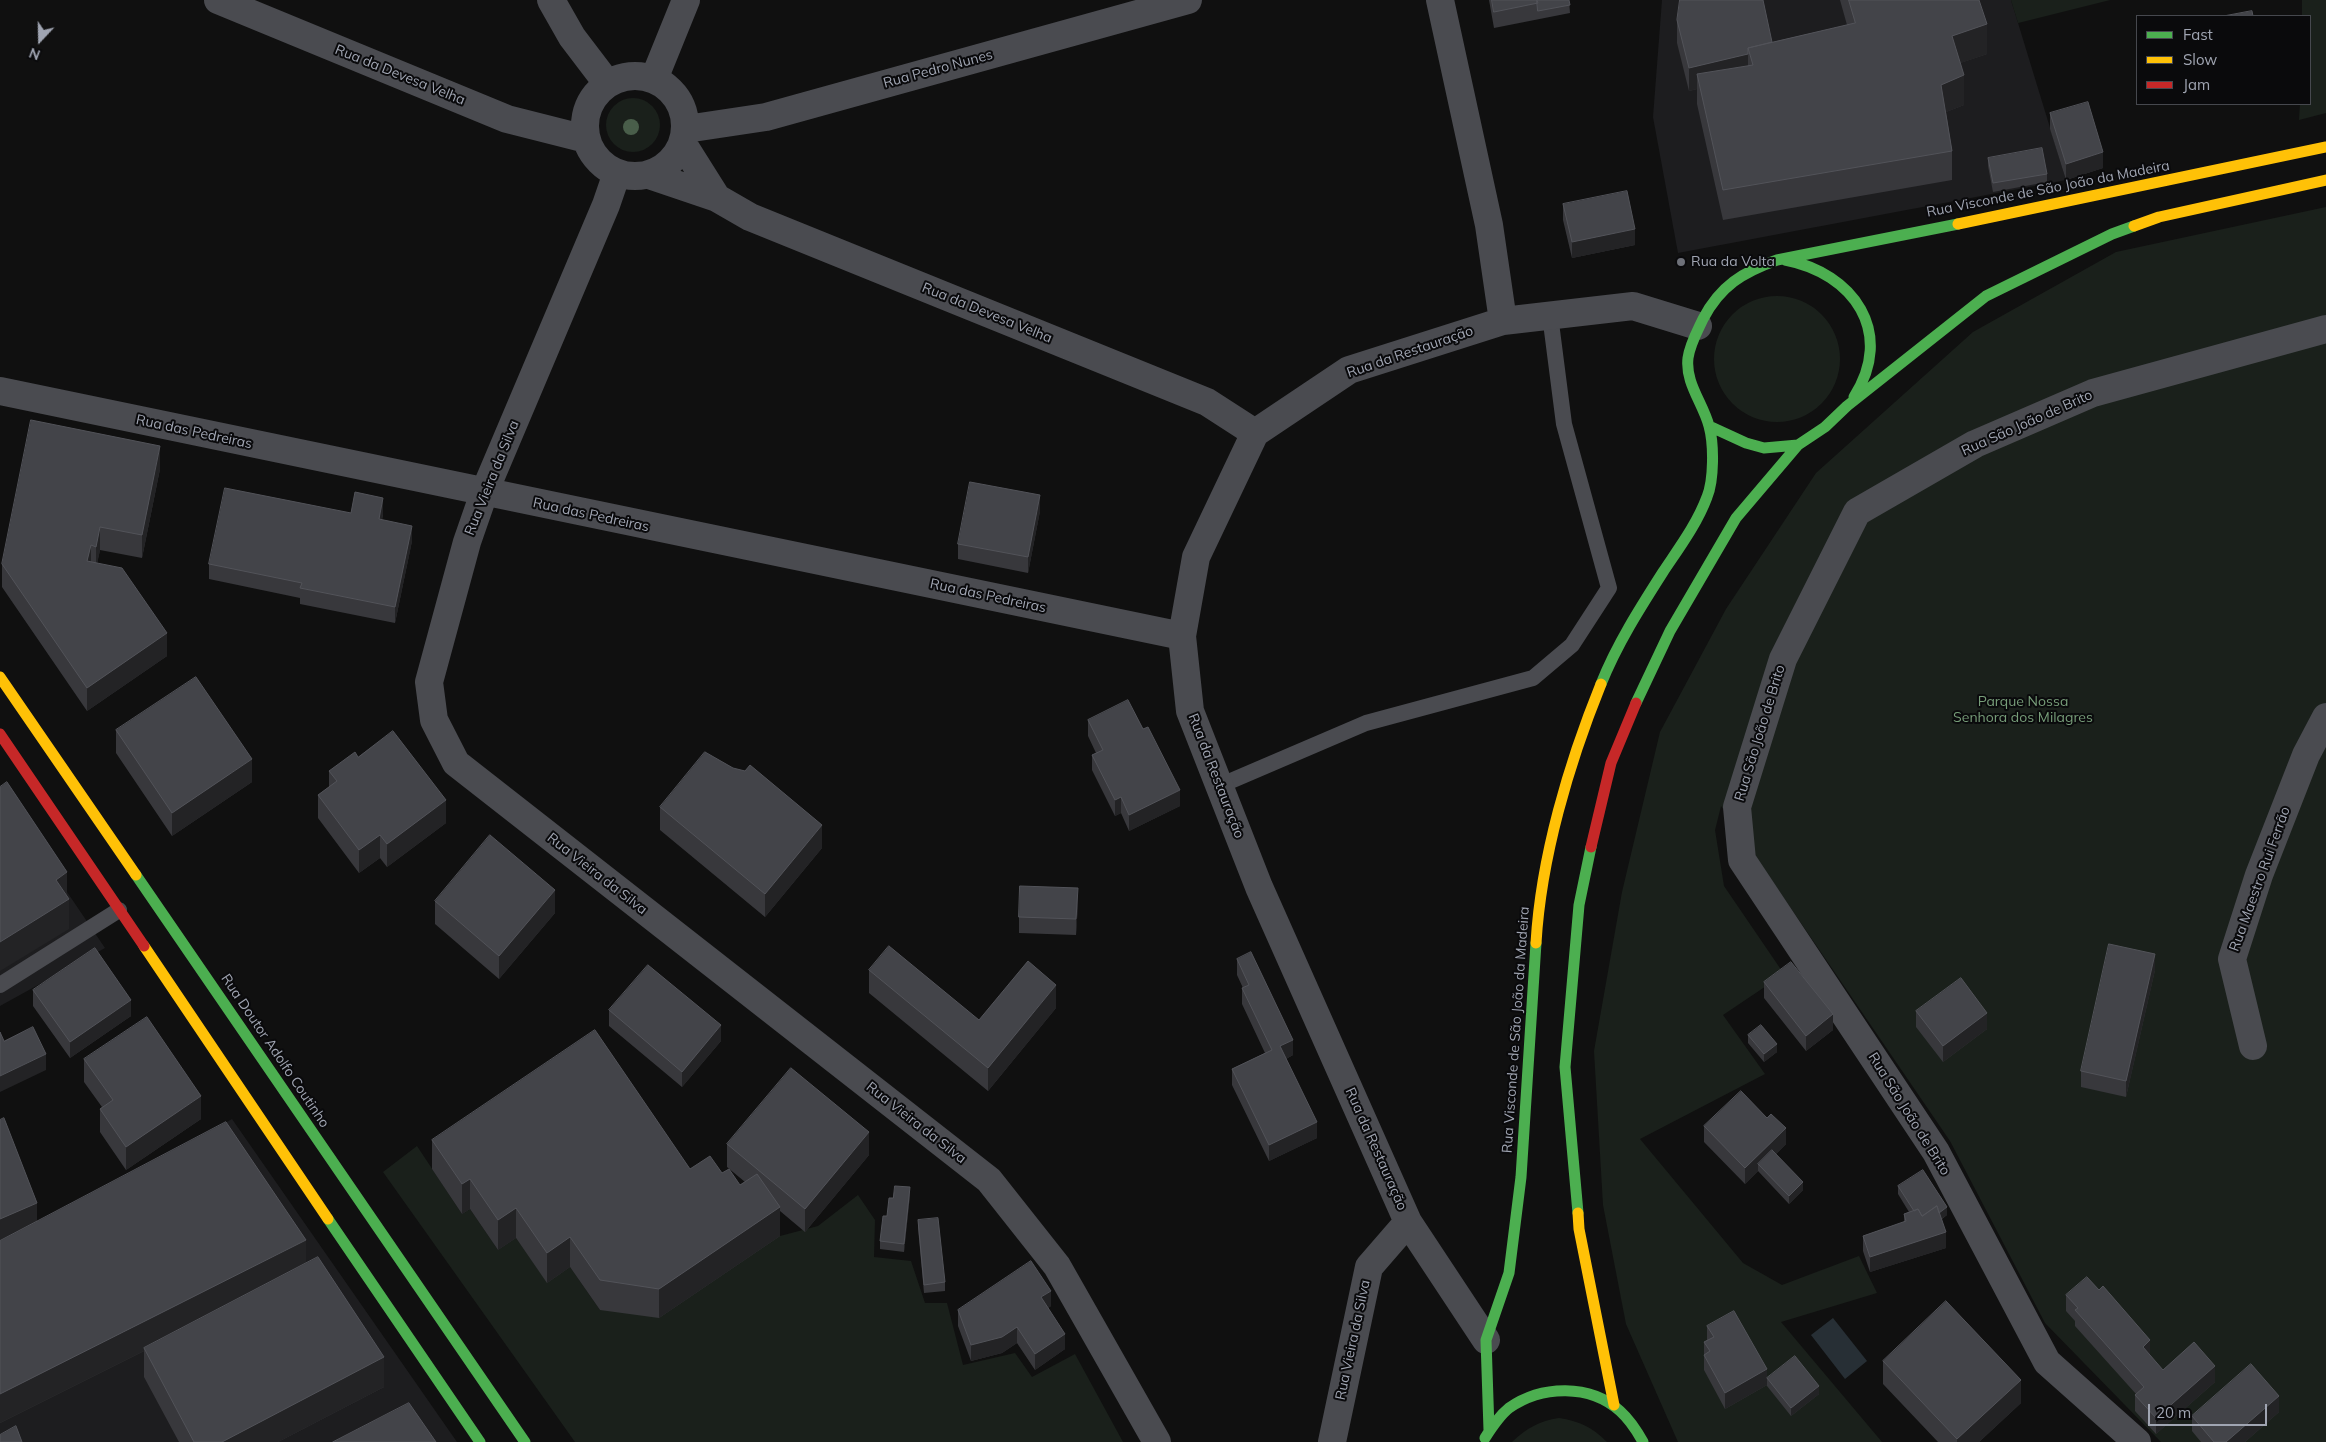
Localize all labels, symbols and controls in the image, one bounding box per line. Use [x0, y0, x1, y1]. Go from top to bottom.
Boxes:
north arrow [15, 15, 65, 65]
legend [2136, 15, 2311, 105]
text: Fast [2183, 25, 2213, 44]
street label: Rua da Devesa Velha [333, 41, 467, 109]
text: N [26, 44, 43, 64]
street label: Rua Pedro Nunes [881, 46, 995, 92]
text: Slow [2183, 50, 2217, 69]
text: Jam [2183, 75, 2210, 94]
street label: Rua Visconde de São João da Madeira [1925, 157, 2171, 221]
place label: Rua da Volta [1691, 254, 1775, 270]
marker: Rua da Volta [1675, 256, 1687, 268]
street label: Rua da Devesa Velha [920, 279, 1054, 347]
street label: Rua da Restauração [1345, 323, 1475, 381]
street label: Rua São João de Brito [1959, 387, 2095, 459]
street label: Rua das Pedreiras [134, 411, 254, 453]
street label: Rua Vieira da Silva [461, 418, 523, 538]
street label: Rua das Pedreiras [531, 494, 651, 536]
street label: Rua das Pedreiras [928, 575, 1048, 617]
street label: Rua São João de Brito [1731, 663, 1789, 803]
park label: Parque Nossa Senhora dos Milagres [1953, 694, 2093, 726]
street label: Rua da Restauração [1184, 711, 1248, 841]
street label: Rua Maestro Rui Ferrão [2226, 804, 2294, 954]
street label: Rua Vieira da Silva [544, 830, 650, 918]
street label: Rua Visconde de São João da Madeira [1499, 906, 1533, 1154]
street label: Rua Doutor Adolfo Coutinho [217, 971, 333, 1131]
street label: Rua São João de Brito [1864, 1049, 1954, 1179]
street label: Rua Vieira da Silva [863, 1079, 969, 1167]
street label: Rua da Restauração [1341, 1085, 1411, 1213]
street label: Rua Vieira da Silva [1332, 1278, 1374, 1402]
scale bar [2151, 1394, 2270, 1426]
text: 20 m [2156, 1403, 2191, 1422]

